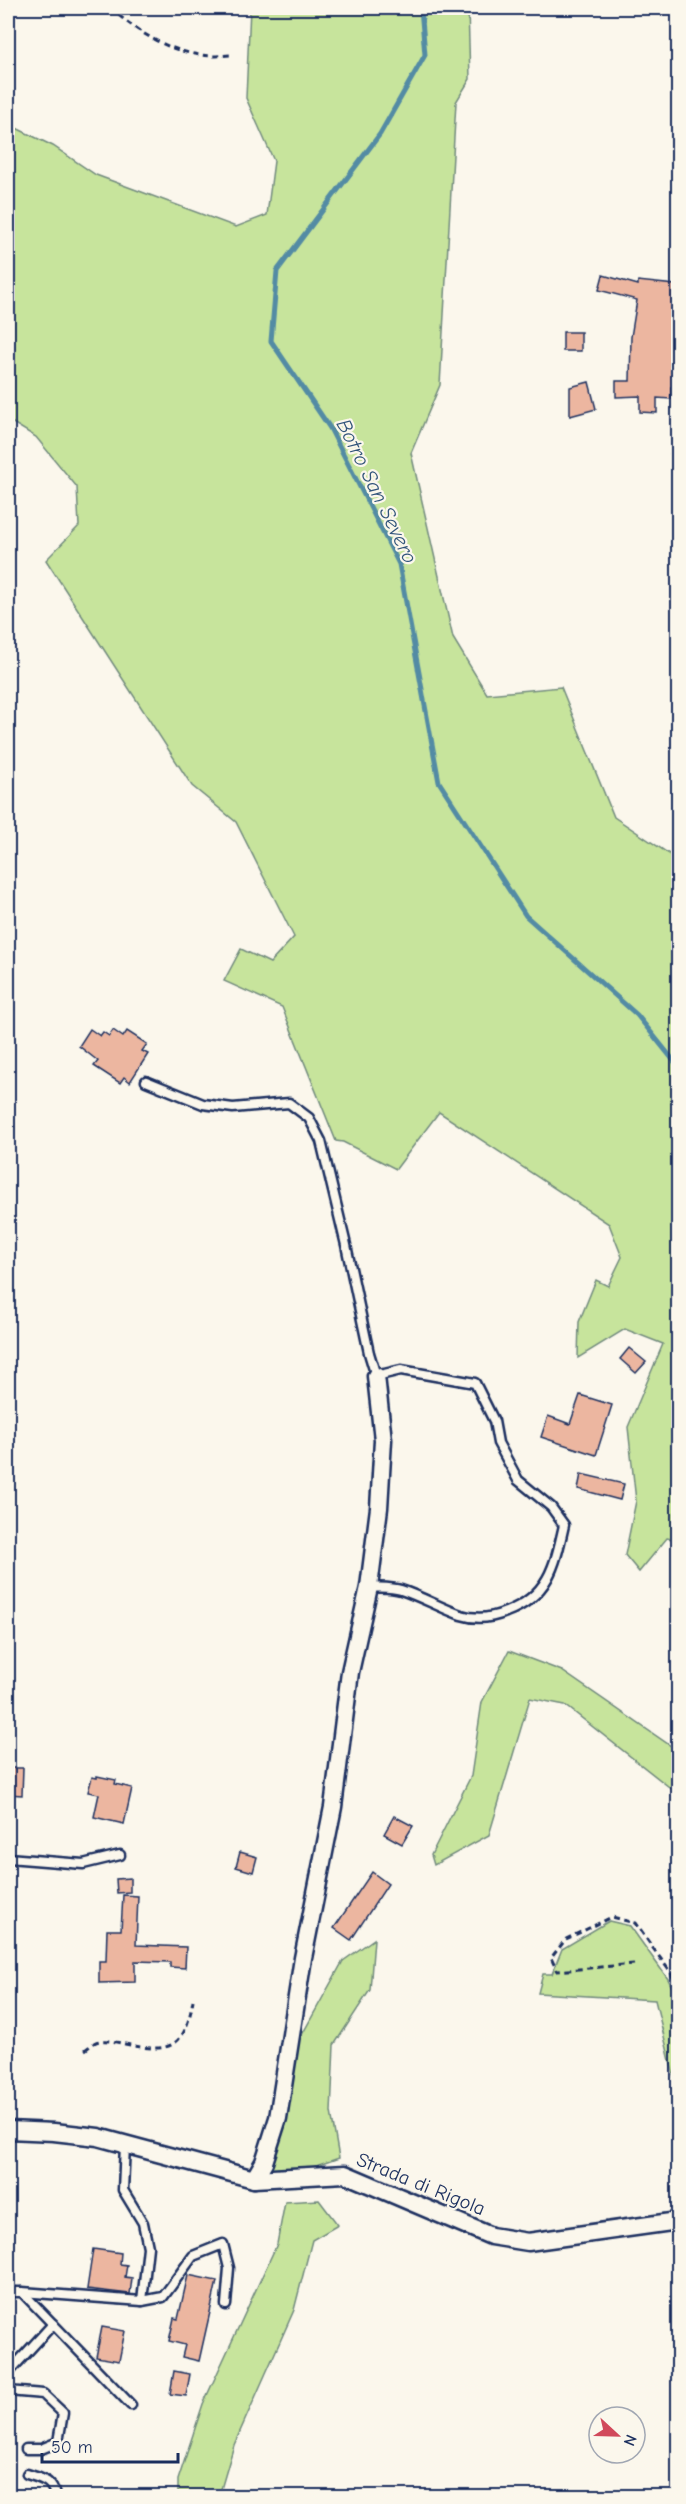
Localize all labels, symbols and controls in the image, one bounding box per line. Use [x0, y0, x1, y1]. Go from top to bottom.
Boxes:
water label: Botro San Severo [332, 415, 422, 567]
street label: Strada di Rigola [353, 2148, 489, 2220]
north arrow [587, 2405, 647, 2465]
scale bar [42, 2426, 178, 2464]
text: N [620, 2432, 640, 2448]
text: 50 m [51, 2437, 93, 2458]

